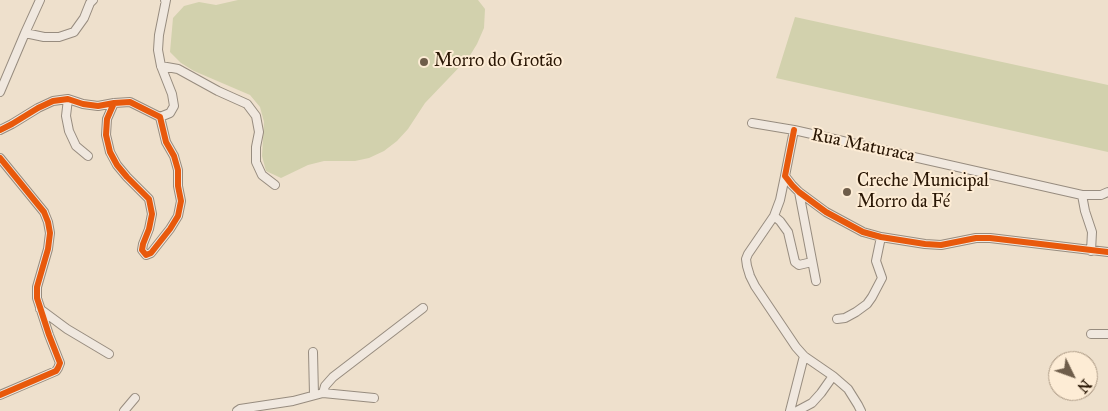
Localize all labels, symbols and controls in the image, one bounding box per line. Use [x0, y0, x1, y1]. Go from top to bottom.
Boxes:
place label: Morro do Grotão [434, 51, 562, 73]
marker: Morro do Grotão [418, 56, 430, 68]
street label: Rua Maturaca [809, 124, 917, 168]
place label: Creche Municipal Morro da Fé [857, 171, 989, 213]
marker: Creche Municipal Morro da Fé [841, 186, 853, 198]
north arrow [1048, 351, 1098, 401]
text: N [1073, 376, 1094, 396]

